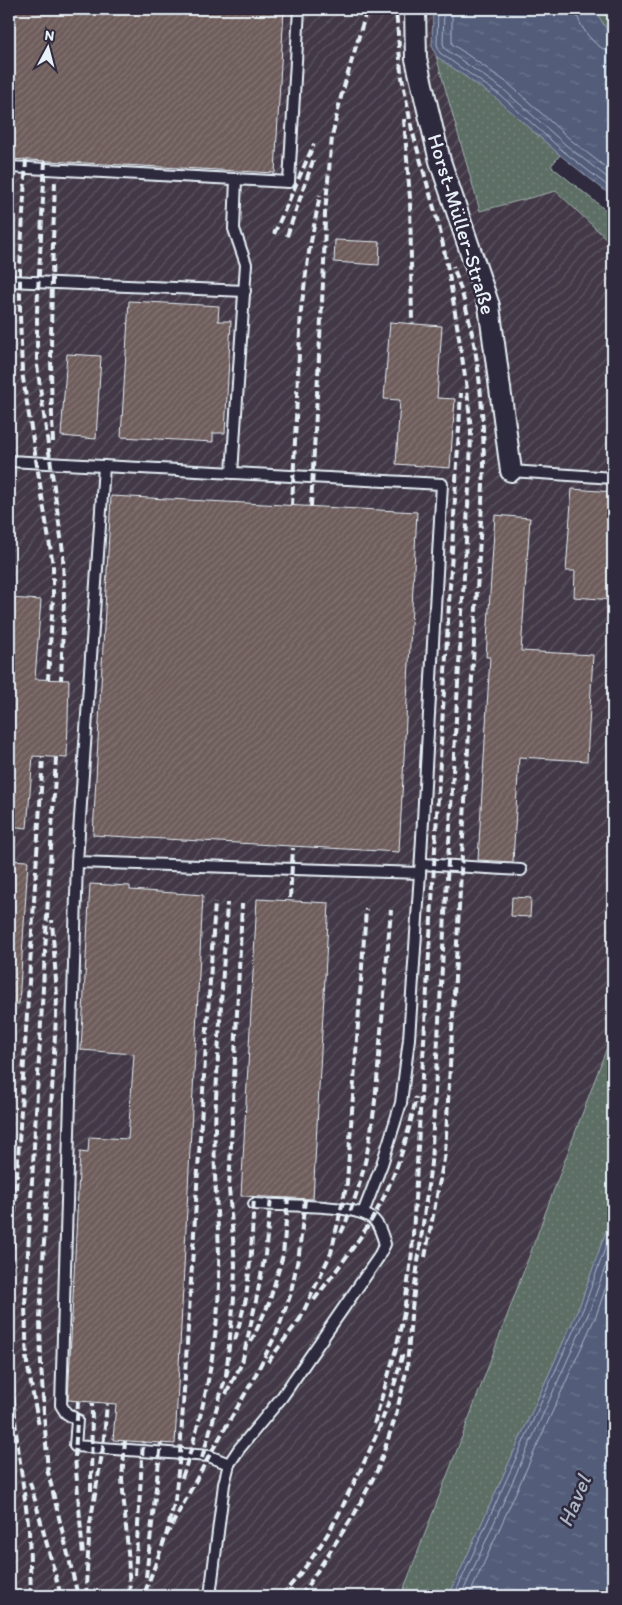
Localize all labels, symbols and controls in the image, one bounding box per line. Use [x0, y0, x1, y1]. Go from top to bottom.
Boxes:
north arrow [22, 22, 72, 72]
text: N [44, 27, 55, 45]
street label: Horst-Müller-Straße [423, 131, 501, 317]
water label: Havel [551, 1470, 598, 1531]

